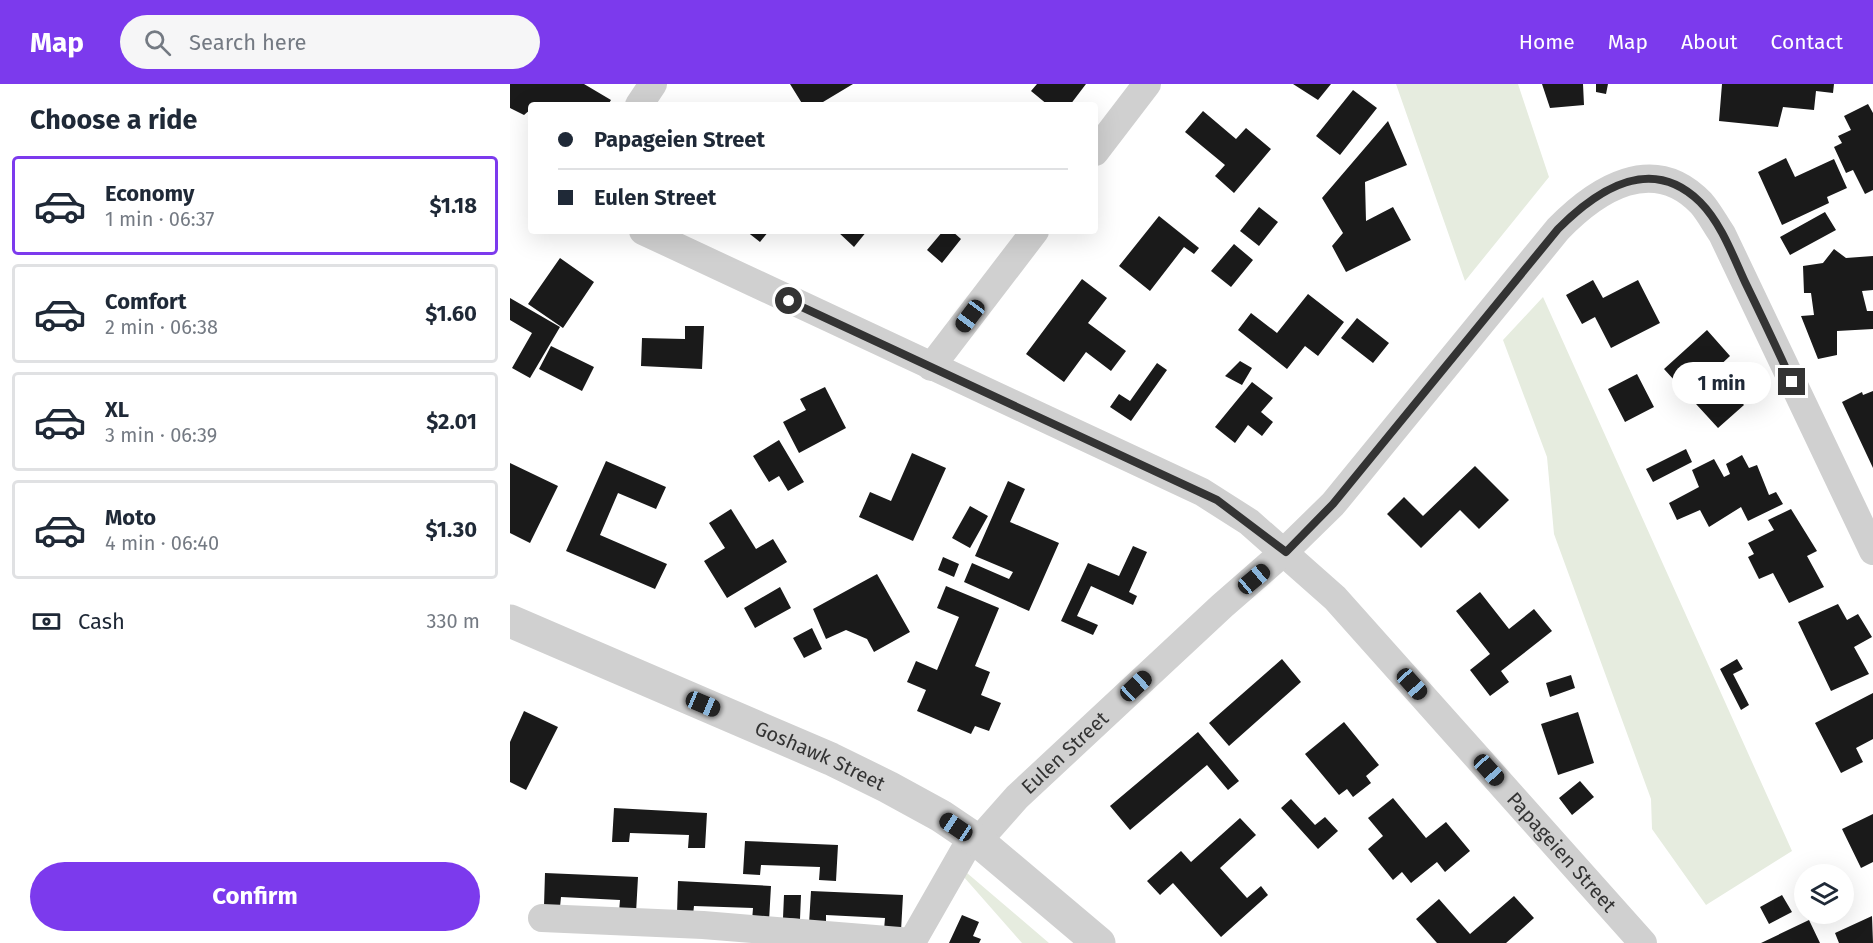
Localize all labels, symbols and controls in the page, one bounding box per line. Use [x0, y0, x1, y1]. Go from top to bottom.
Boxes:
search box [120, 15, 540, 69]
text: Map [30, 26, 84, 59]
icon: search [141, 26, 174, 59]
text: Search here [189, 29, 307, 56]
text: Home [1519, 29, 1575, 55]
text: Map [1608, 29, 1648, 55]
text: About [1681, 29, 1738, 55]
text: Contact [1771, 29, 1843, 55]
text: Choose a ride [30, 104, 197, 136]
text: Papageien Street [594, 126, 765, 153]
icon: car [33, 179, 87, 233]
text: Economy [105, 180, 194, 207]
text: Eulen Street [594, 184, 716, 211]
text: $1.18 [429, 192, 477, 219]
text: 1 min · 06:37 [105, 207, 214, 231]
icon: car [33, 287, 87, 341]
route start [775, 287, 802, 314]
text: Comfort [105, 288, 186, 315]
car [952, 296, 988, 336]
text: $1.60 [425, 300, 477, 327]
text: 2 min · 06:38 [105, 315, 218, 339]
callout: 1 min [1672, 361, 1771, 403]
route end [1778, 368, 1805, 395]
text: 1 min [1697, 371, 1746, 395]
icon: car [33, 395, 87, 449]
text: XL [105, 396, 129, 423]
text: $2.01 [426, 408, 477, 435]
text: 3 min · 06:39 [105, 423, 217, 447]
icon: car [33, 503, 87, 557]
text: Moto [105, 504, 156, 531]
text: $1.30 [426, 516, 477, 543]
text: 4 min · 06:40 [105, 531, 219, 555]
car [1234, 561, 1274, 597]
icon: cash [30, 605, 63, 638]
text: Cash [78, 608, 125, 635]
text: 330 m [426, 609, 480, 633]
car [1393, 665, 1431, 703]
car [1117, 667, 1155, 705]
car [683, 689, 723, 719]
street label: Eulen Street [1016, 706, 1114, 799]
street label: Goshawk Street [751, 716, 890, 796]
car [1470, 751, 1508, 789]
street label: Papageien Street [1502, 787, 1622, 918]
car [936, 809, 976, 845]
button: Confirm [30, 862, 480, 931]
map controls [1794, 864, 1854, 924]
button: layers [1794, 864, 1854, 924]

